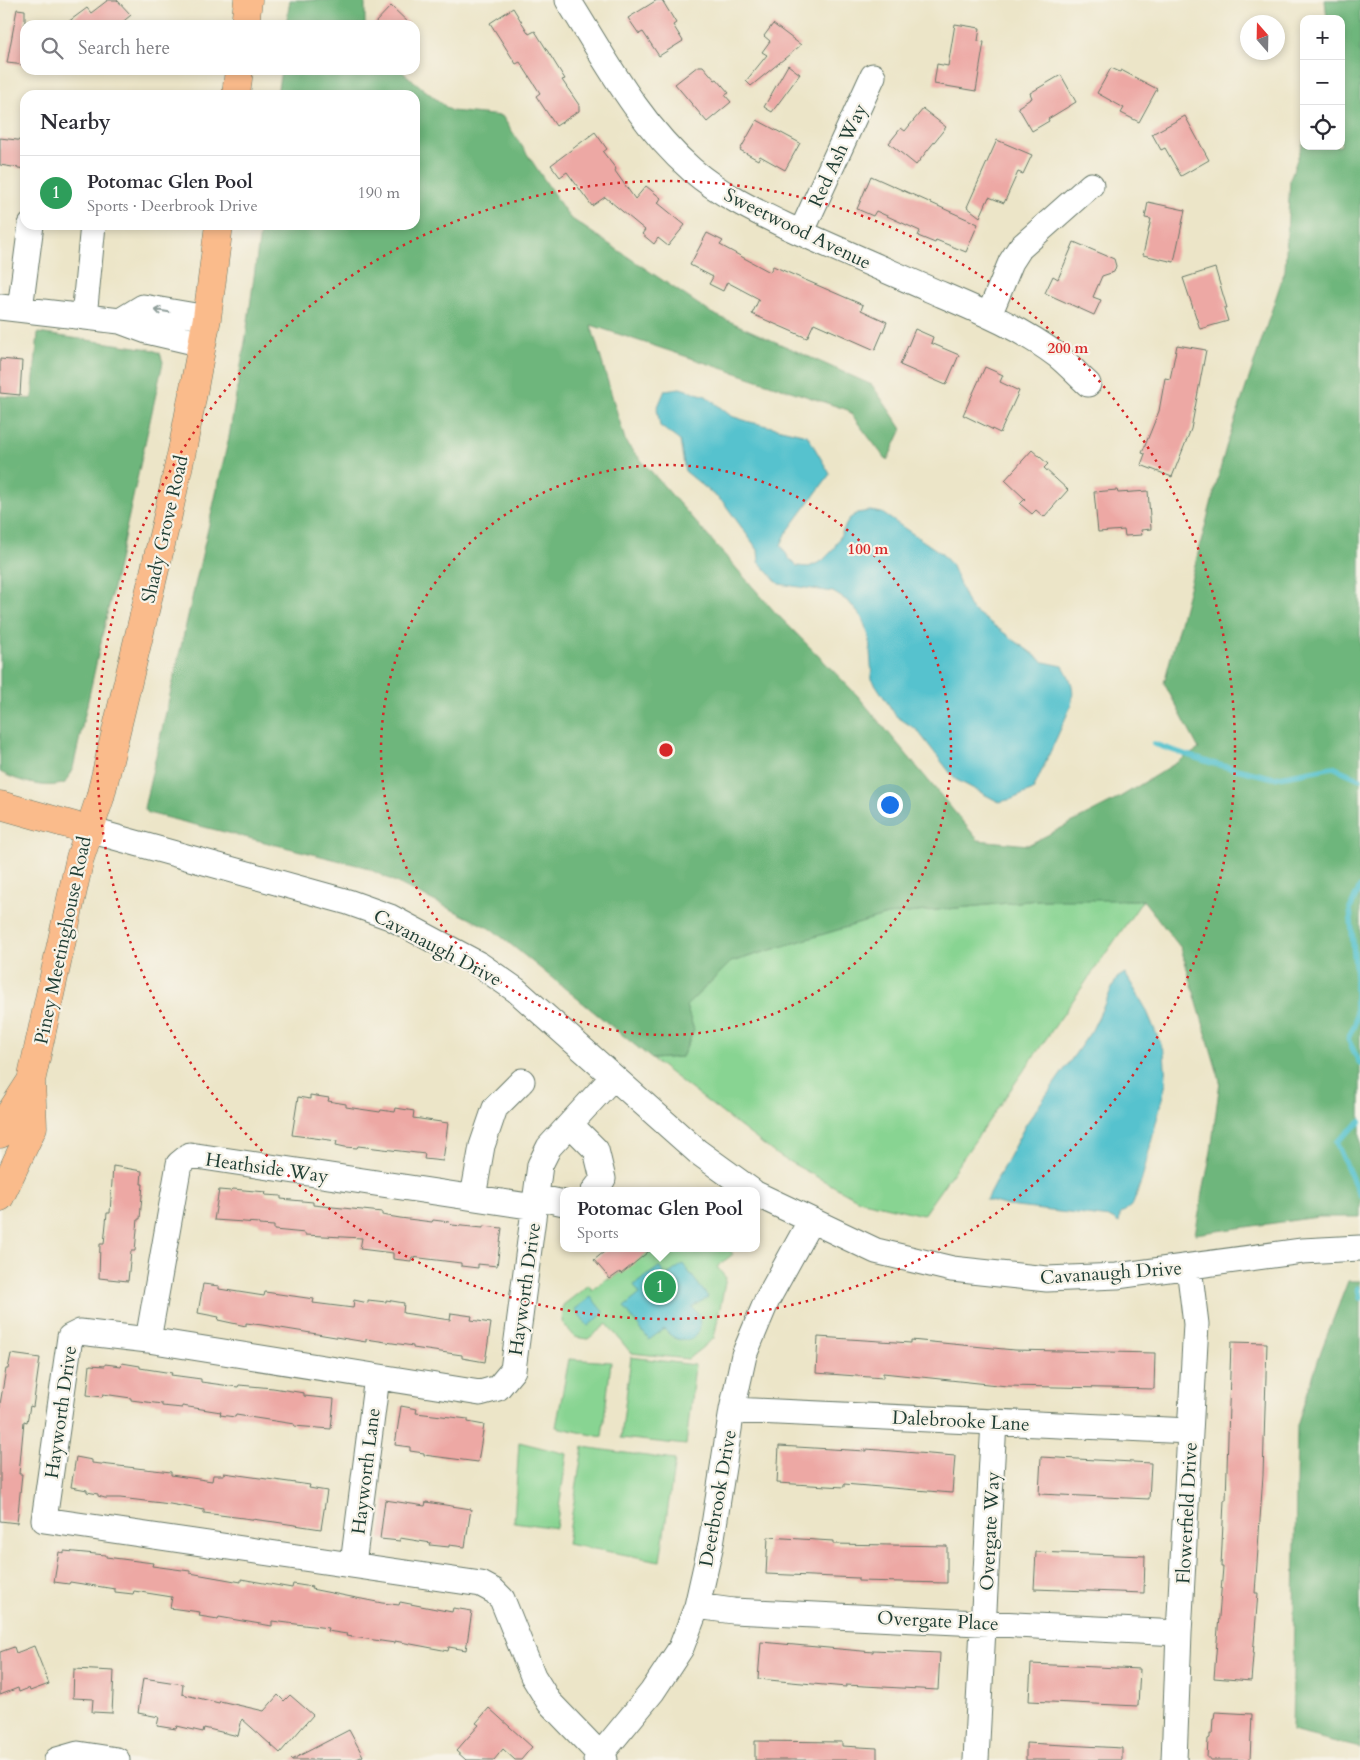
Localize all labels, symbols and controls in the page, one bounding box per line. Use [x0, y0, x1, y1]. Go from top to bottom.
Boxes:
north arrow [1240, 15, 1285, 60]
map controls [1300, 15, 1345, 150]
button: + [1300, 15, 1345, 60]
search box [20, 20, 420, 75]
icon: search [38, 34, 66, 62]
text: Search here [78, 35, 170, 61]
button: − [1300, 60, 1345, 105]
street label: Red Ash Way [803, 99, 873, 212]
button: locate [1300, 105, 1345, 150]
text: Nearby [40, 108, 111, 137]
text: Potomac Glen Pool [87, 169, 253, 195]
text: 1 [52, 182, 60, 204]
text: 190 m [358, 182, 400, 204]
street label: Sweetwood Avenue [720, 182, 875, 276]
text: Sports · Deerbrook Drive [87, 195, 258, 217]
one-way arrow [154, 305, 170, 315]
text: 200 m [1048, 338, 1089, 358]
street label: Shady Grove Road [135, 453, 195, 606]
text: 100 m [848, 539, 889, 559]
centre of rings [657, 741, 675, 759]
your location [877, 792, 903, 818]
street label: Piney Meetinghouse Road [28, 834, 98, 1047]
street label: Cavanaugh Drive [369, 903, 506, 993]
street label: Heathside Way [204, 1146, 330, 1189]
popup [560, 1187, 760, 1252]
text: Potomac Glen Pool [577, 1196, 743, 1222]
street label: Hayworth Drive [503, 1221, 547, 1357]
text: Sports [577, 1222, 619, 1244]
street label: Cavanaugh Drive [1039, 1255, 1183, 1291]
pin: 1 [644, 1268, 676, 1306]
street label: Hayworth Drive [39, 1344, 83, 1480]
street label: Dalebrooke Lane [891, 1404, 1030, 1438]
street label: Hayworth Lane [345, 1406, 387, 1536]
street label: Deerbrook Drive [693, 1428, 743, 1569]
street label: Flowerfield Drive [1170, 1441, 1204, 1585]
street label: Overgate Way [974, 1471, 1006, 1591]
street label: Overgate Place [876, 1605, 999, 1637]

